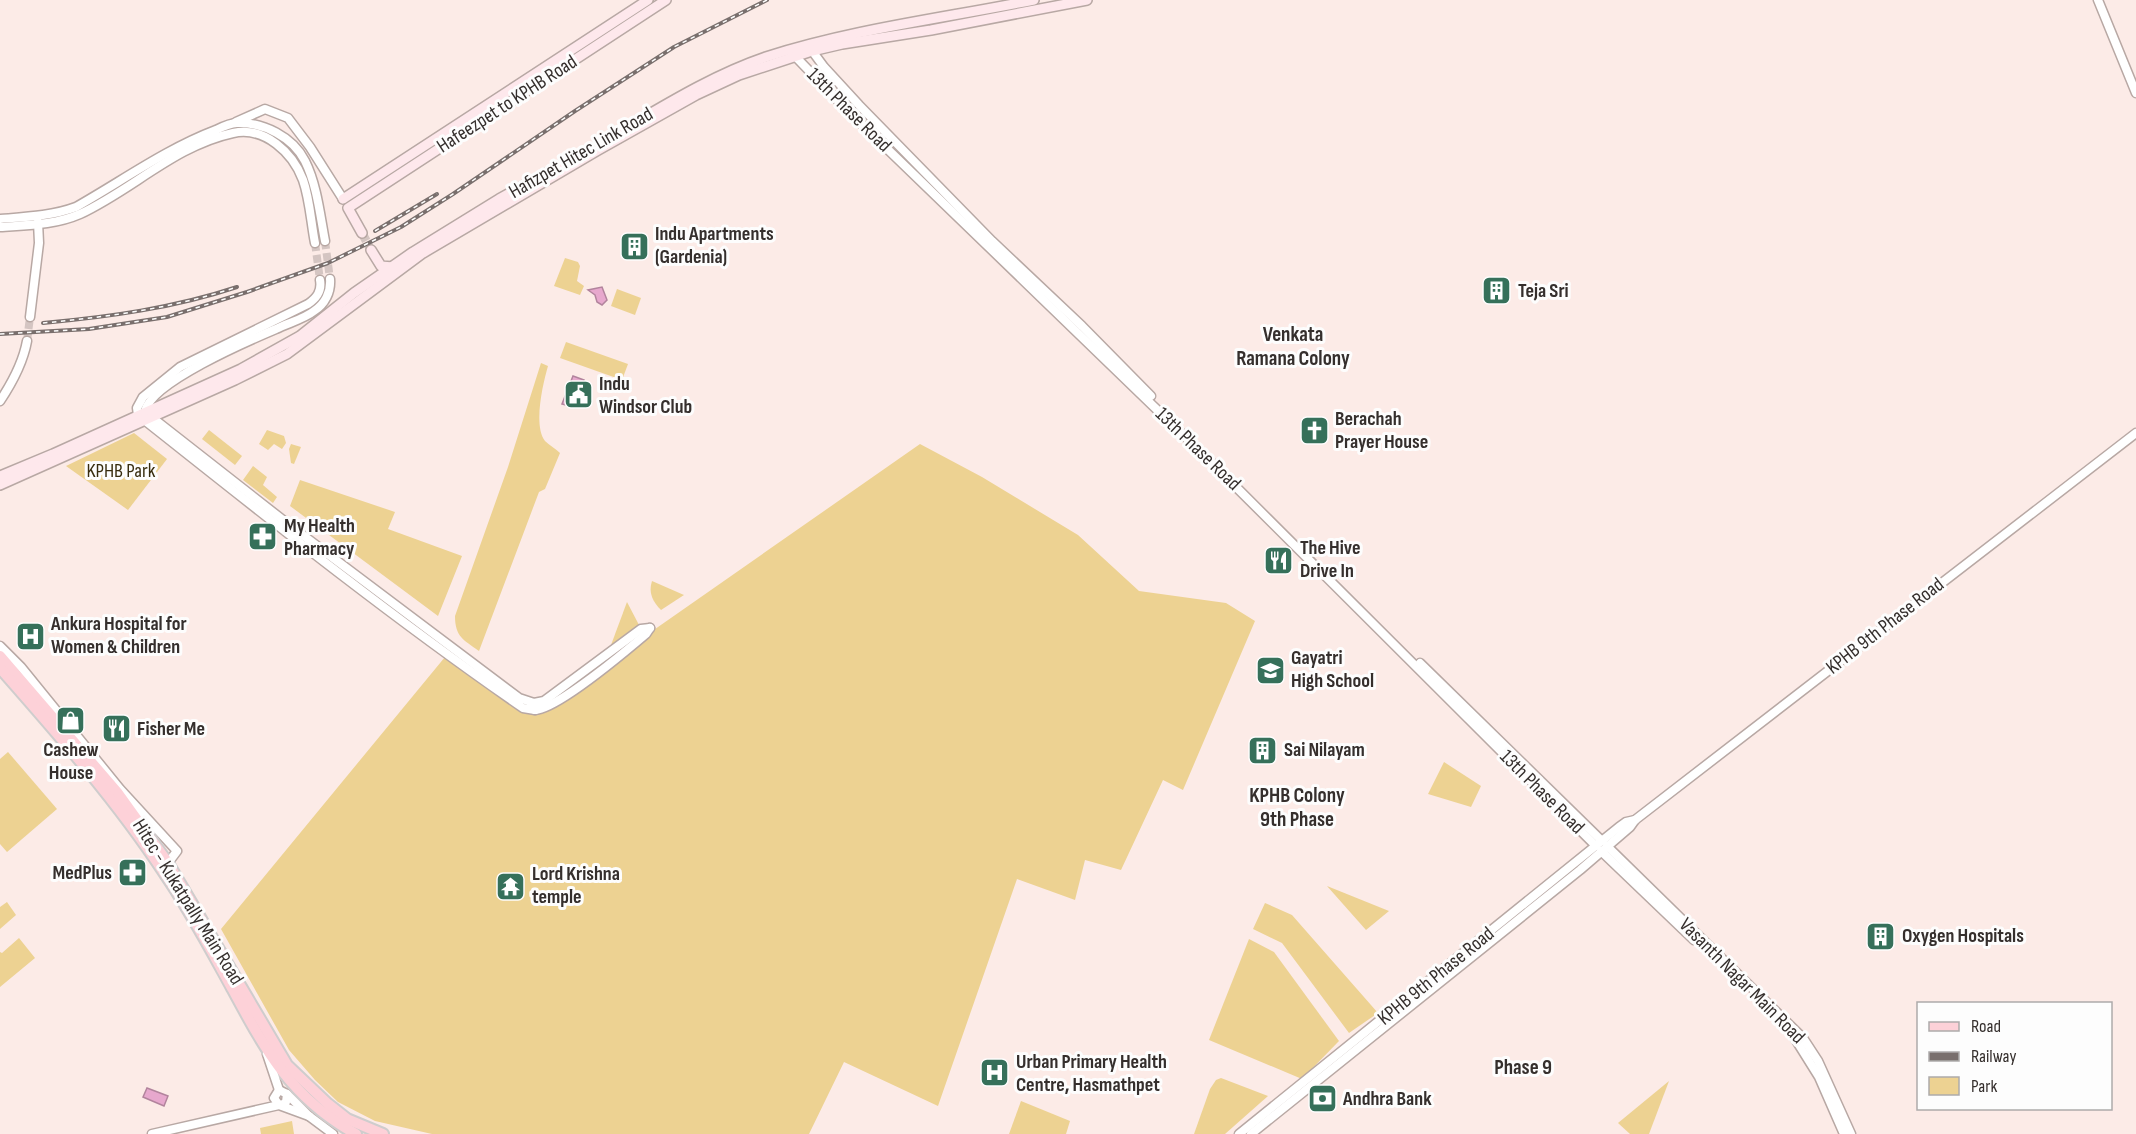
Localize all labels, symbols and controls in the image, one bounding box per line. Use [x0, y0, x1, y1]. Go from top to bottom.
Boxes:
street label: Hafeezpet to KPHB Road [432, 50, 582, 158]
street label: 13th Phase Road [802, 63, 896, 157]
street label: Hafizpet Hitec Link Road [505, 102, 657, 204]
place label: Indu Apartments (Gardenia) [655, 222, 774, 269]
building icon: Indu Apartments (Gardenia) [618, 230, 650, 262]
building icon: Teja Sri [1481, 275, 1513, 307]
place label: Teja Sri [1518, 279, 1569, 303]
district label: Venkata Ramana Colony [1236, 322, 1350, 371]
place label: Indu Windsor Club [599, 372, 692, 419]
public building icon: Indu Windsor Club [562, 379, 594, 411]
street label: 13th Phase Road [1150, 402, 1246, 496]
place label: Berachah Prayer House [1335, 407, 1428, 454]
church icon: Berachah Prayer House [1298, 415, 1330, 447]
park label: KPHB Park [87, 459, 156, 483]
place label: My Health Pharmacy [284, 514, 355, 561]
pharmacy icon: My Health Pharmacy [247, 521, 279, 553]
place label: The Hive Drive In [1300, 536, 1361, 583]
restaurant icon: The Hive Drive In [1263, 544, 1295, 576]
street label: KPHB 9th Phase Road [1821, 573, 1949, 679]
place label: Ankura Hospital for Women & Children [50, 612, 187, 659]
hospital icon: Ankura Hospital for Women & Children [14, 620, 46, 652]
place label: Gayatri High School [1291, 646, 1374, 693]
school or university icon: Gayatri High School [1254, 654, 1286, 686]
shop icon: Cashew House [55, 704, 87, 736]
restaurant icon: Fisher Me [100, 713, 132, 745]
place label: Fisher Me [137, 717, 205, 741]
building icon: Sai Nilayam [1247, 734, 1279, 766]
place label: Cashew House [43, 738, 99, 785]
place label: Sai Nilayam [1284, 738, 1365, 762]
street label: 13th Phase Road [1495, 745, 1589, 839]
district label: KPHB Colony 9th Phase [1249, 783, 1345, 832]
street label: Hitec - Kukatpally Main Road [127, 815, 249, 989]
pharmacy icon: MedPlus [117, 857, 149, 889]
place label: MedPlus [53, 861, 112, 885]
place label: Lord Krishna temple [532, 862, 620, 909]
temple icon: Lord Krishna temple [495, 870, 527, 902]
street label: Vasanth Nagar Main Road [1674, 913, 1810, 1049]
building icon: Oxygen Hospitals [1865, 920, 1897, 952]
street label: KPHB 9th Phase Road [1373, 922, 1499, 1030]
place label: Oxygen Hospitals [1902, 924, 2024, 948]
legend [1917, 1002, 2112, 1110]
text: Road [1971, 1016, 2001, 1037]
text: Railway [1971, 1046, 2016, 1067]
place label: Urban Primary Health Centre, Hasmathpet [1016, 1050, 1167, 1097]
district label: Phase 9 [1494, 1055, 1552, 1080]
hospital icon: Urban Primary Health Centre, Hasmathpet [979, 1057, 1011, 1089]
text: Park [1971, 1076, 1997, 1097]
bank icon: Andhra Bank [1306, 1083, 1338, 1115]
place label: Andhra Bank [1342, 1087, 1432, 1111]

